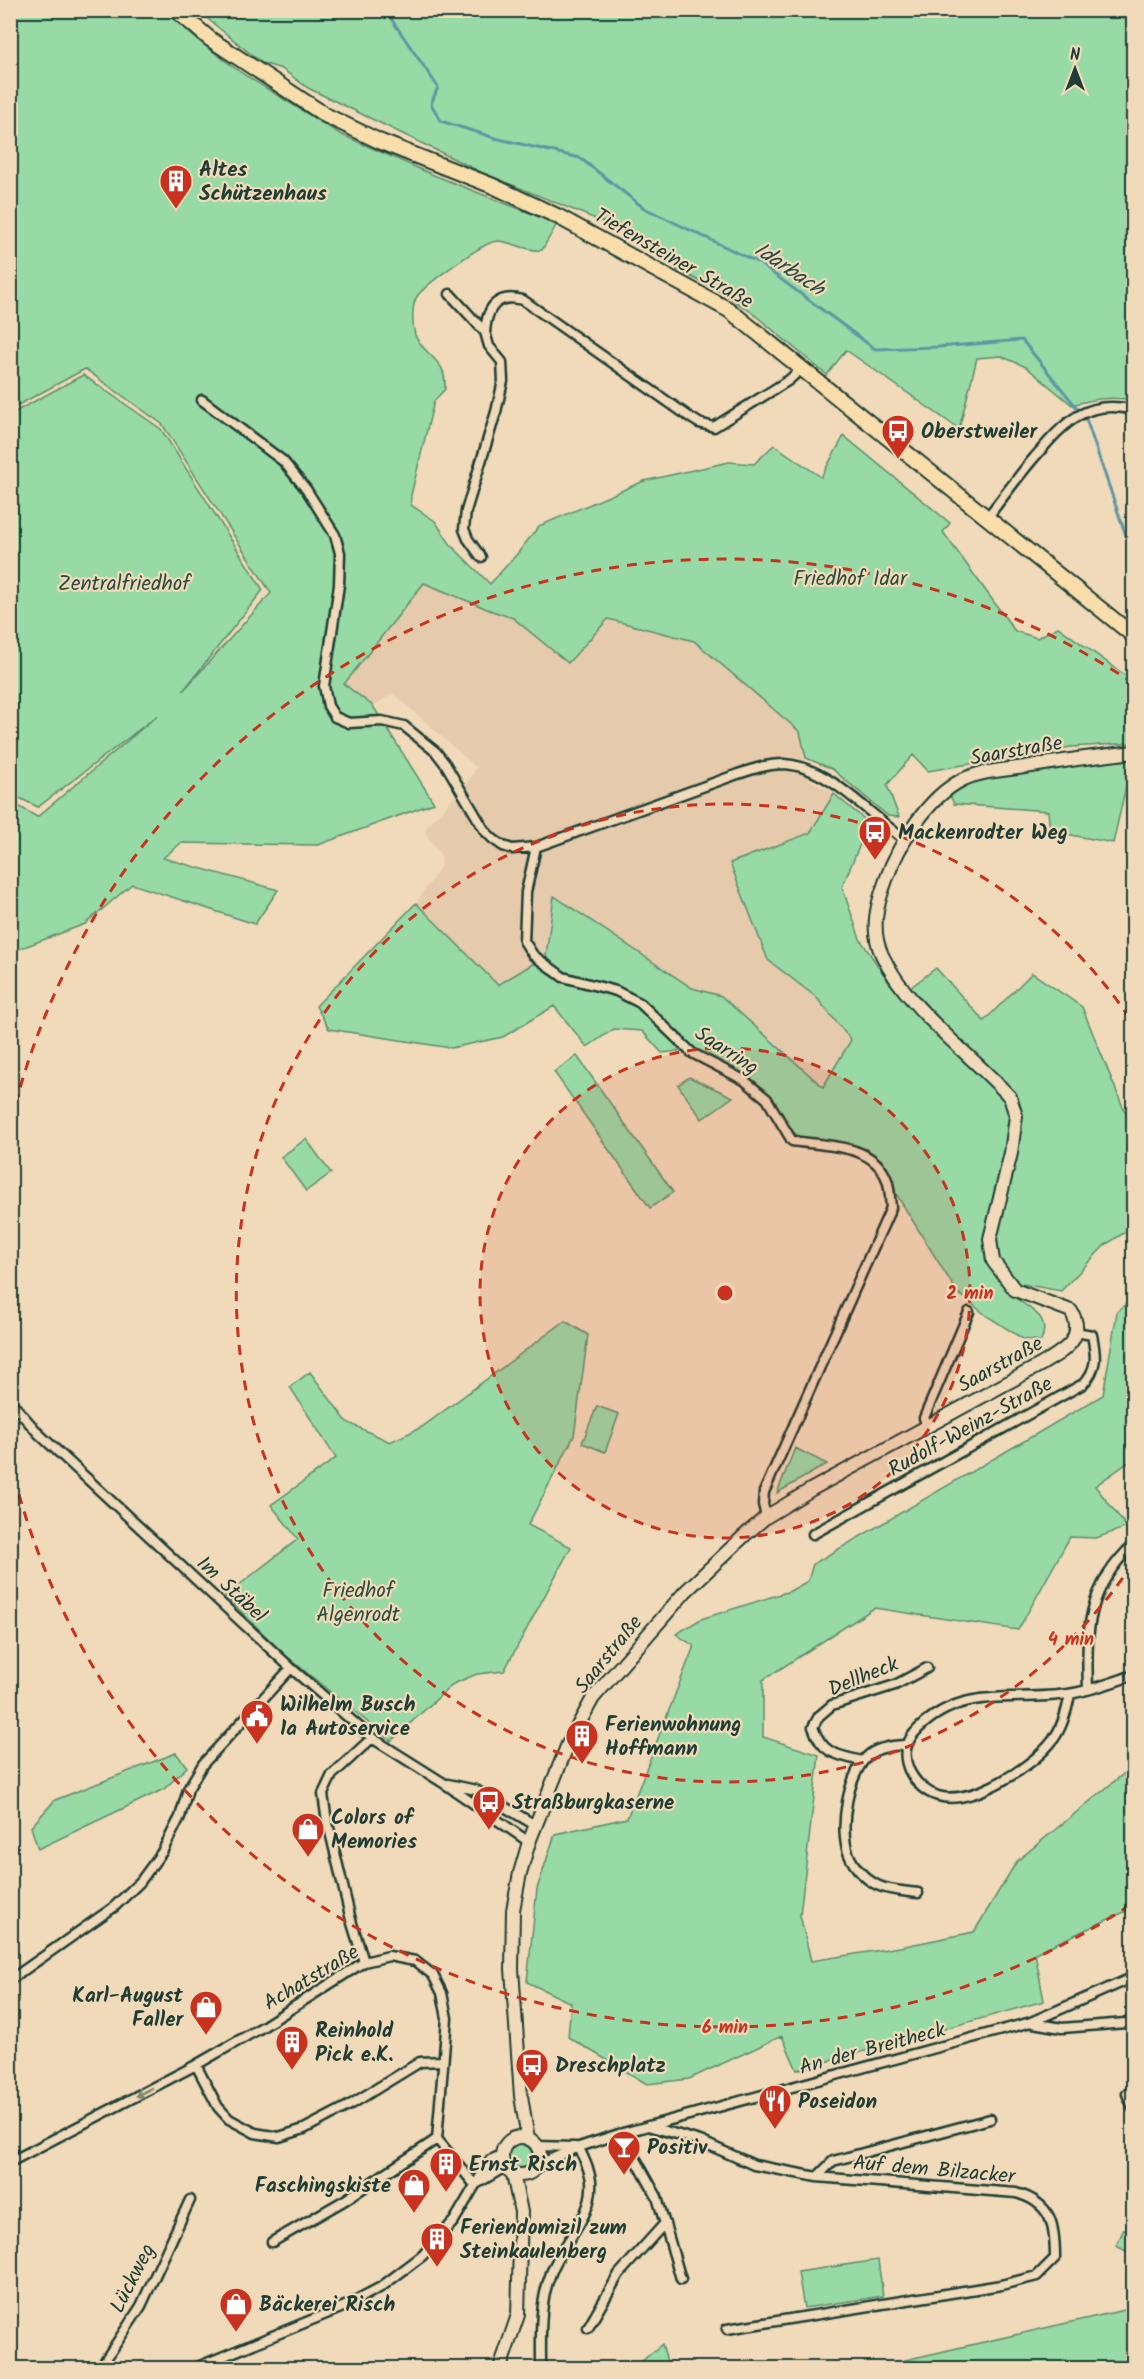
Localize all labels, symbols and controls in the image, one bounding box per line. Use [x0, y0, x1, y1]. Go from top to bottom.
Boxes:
north arrow [1045, 39, 1105, 99]
text: N [1070, 43, 1080, 68]
place label: Altes Schützenhaus [199, 154, 327, 211]
building icon: Altes Schützenhaus [158, 163, 194, 210]
street label: Tiefensteiner Straße [587, 200, 760, 319]
water label: Idarbach [746, 234, 833, 308]
bus stop icon: Oberstweiler [880, 413, 916, 460]
place label: Oberstweiler [921, 416, 1038, 449]
park label: Friedhof Idar [793, 563, 908, 596]
park label: Zentralfriedhof [58, 568, 192, 601]
street label: Saarstraße [967, 727, 1066, 776]
bus stop icon: Mackenrodter Weg [857, 814, 893, 861]
place label: Mackenrodter Weg [898, 817, 1068, 850]
street label: Saarring [687, 1018, 765, 1084]
text: 2 min [947, 1280, 993, 1309]
centre of rings [715, 1283, 735, 1303]
street label: Saarstraße [952, 1328, 1050, 1402]
street label: Rudolf-Weinz-Straße [882, 1368, 1060, 1486]
street label: Im Stäbel [188, 1549, 274, 1632]
park label: Friedhof Algenrodt [316, 1575, 401, 1632]
street label: Saarstraße [567, 1608, 652, 1702]
text: 4 min [1048, 1626, 1094, 1655]
street label: Dellheck [823, 1648, 904, 1706]
place label: Wilhelm Busch 1a Autoservice [280, 1689, 416, 1746]
public building icon: Wilhelm Busch 1a Autoservice [239, 1698, 275, 1745]
place label: Ferienwohnung Hoffmann [605, 1709, 741, 1766]
building icon: Ferienwohnung Hoffmann [564, 1718, 600, 1765]
bus stop icon: Straßburgkaserne [471, 1784, 507, 1831]
place label: Straßburgkaserne [512, 1787, 674, 1820]
place label: Colors of Memories [331, 1802, 417, 1859]
shop icon: Colors of Memories [290, 1811, 326, 1858]
street label: Achatstraße [257, 1936, 367, 2020]
place label: Karl-August Faller [72, 1980, 184, 2037]
shop icon: Karl-August Faller [188, 1989, 224, 2036]
text: 6 min [702, 2014, 748, 2043]
street label: An der Breitheck [795, 2014, 949, 2085]
place label: Reinhold Pick e.K. [315, 2015, 394, 2072]
building icon: Reinhold Pick e.K. [274, 2024, 310, 2071]
bus stop icon: Dreschplatz [514, 2047, 550, 2094]
place label: Dreschplatz [555, 2050, 666, 2083]
restaurant icon: Poseidon [757, 2083, 793, 2130]
one-way arrow [136, 2086, 153, 2098]
place label: Poseidon [798, 2086, 877, 2119]
bar icon: Positiv [606, 2129, 642, 2176]
place label: Positiv [647, 2132, 708, 2165]
building icon: Ernst Risch [428, 2146, 464, 2193]
street label: Auf dem Bilzacker [852, 2147, 1017, 2194]
place label: Ernst Risch [469, 2149, 577, 2182]
shop icon: Faschingskiste [396, 2167, 432, 2214]
place label: Faschingskiste [255, 2170, 391, 2203]
place label: Feriendomizil zum Steinkaulenberg [460, 2212, 627, 2269]
building icon: Feriendomizil zum Steinkaulenberg [419, 2221, 455, 2268]
street label: Lückweg [102, 2238, 165, 2319]
shop icon: Bäckerei Risch [218, 2286, 254, 2333]
place label: Bäckerei Risch [259, 2289, 395, 2322]

